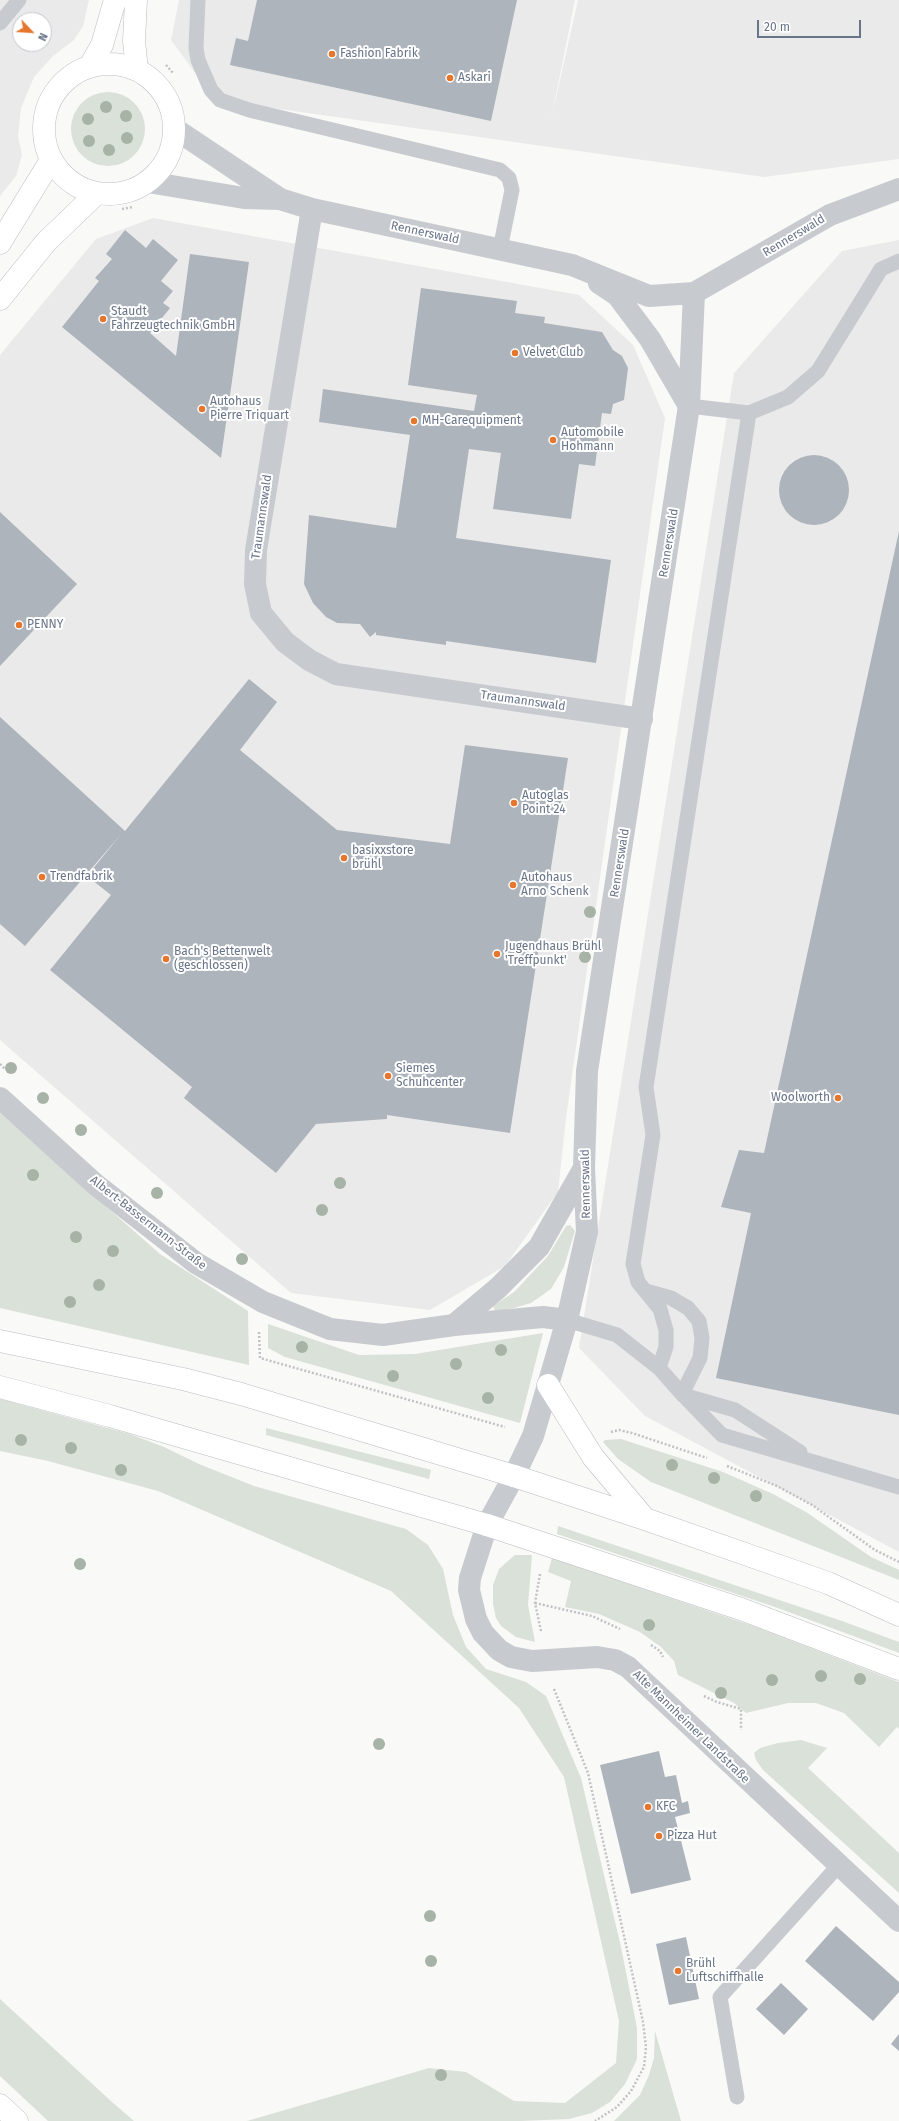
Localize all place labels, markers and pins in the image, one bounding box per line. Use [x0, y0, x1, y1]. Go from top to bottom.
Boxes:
place label: Fashion Fabrik [340, 47, 418, 61]
marker: Fashion Fabrik [327, 49, 337, 59]
place label: Askari [458, 71, 491, 85]
marker: Askari [445, 73, 455, 83]
place label: Staudt Fahrzeugtechnik GmbH [111, 305, 236, 333]
marker: Staudt Fahrzeugtechnik GmbH [98, 314, 108, 324]
place label: Velvet Club [523, 346, 583, 360]
marker: Velvet Club [510, 348, 520, 358]
place label: Autohaus Pierre Triquart [210, 395, 289, 423]
marker: Autohaus Pierre Triquart [197, 404, 207, 414]
place label: MH-Carequipment [422, 414, 521, 428]
marker: MH-Carequipment [409, 416, 419, 426]
place label: Automobile Hohmann [561, 426, 624, 454]
marker: Automobile Hohmann [548, 435, 558, 445]
place label: PENNY [27, 618, 63, 632]
marker: PENNY [14, 620, 24, 630]
place label: Autoglas Point 24 [522, 789, 569, 817]
marker: Autoglas Point 24 [509, 798, 519, 808]
place label: basixxstore brühl [352, 844, 414, 872]
marker: basixxstore brühl [339, 853, 349, 863]
place label: Trendfabrik [50, 870, 112, 884]
place label: Autohaus Arno Schenk [521, 871, 589, 899]
marker: Trendfabrik [37, 872, 47, 882]
marker: Autohaus Arno Schenk [508, 880, 518, 890]
place label: Jugendhaus Brühl 'Treffpunkt' [505, 940, 601, 968]
place label: Bach's Bettenwelt (geschlossen) [174, 945, 271, 973]
marker: Jugendhaus Brühl 'Treffpunkt' [492, 949, 502, 959]
marker: Bach's Bettenwelt (geschlossen) [161, 954, 171, 964]
place label: Siemes Schuhcenter [396, 1062, 464, 1090]
marker: Siemes Schuhcenter [383, 1071, 393, 1081]
place label: Woolworth [771, 1091, 830, 1105]
marker: Woolworth [833, 1093, 843, 1103]
place label: KFC [656, 1800, 675, 1814]
marker: KFC [643, 1802, 653, 1812]
place label: Pizza Hut [667, 1829, 717, 1843]
marker: Pizza Hut [654, 1831, 664, 1841]
place label: Brühl Luftschiffhalle [686, 1957, 764, 1985]
marker: Brühl Luftschiffhalle [673, 1966, 683, 1976]

